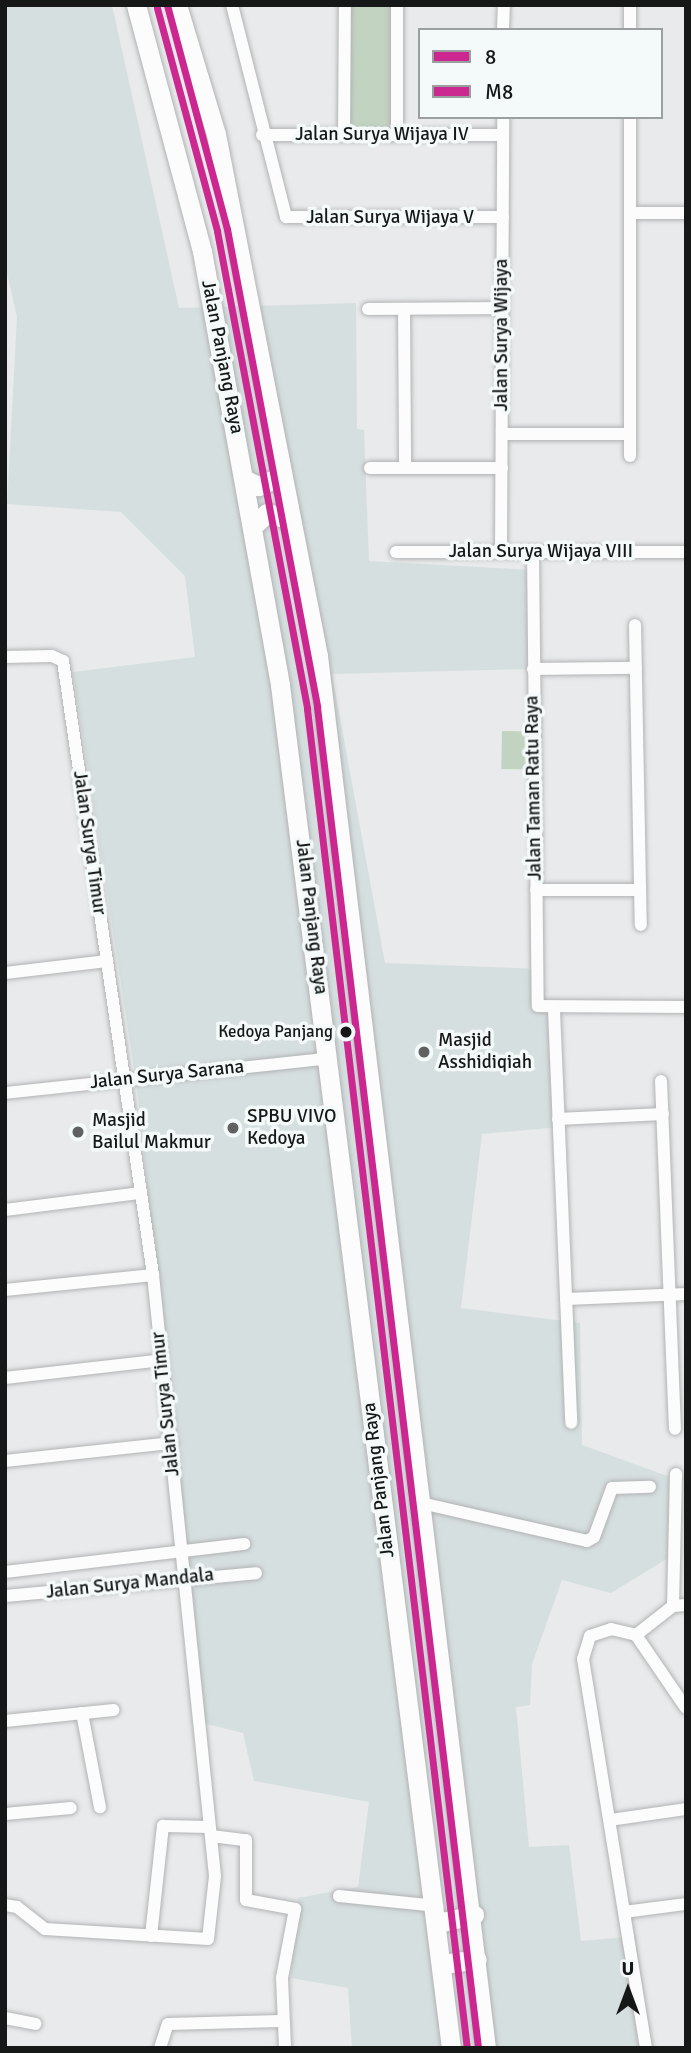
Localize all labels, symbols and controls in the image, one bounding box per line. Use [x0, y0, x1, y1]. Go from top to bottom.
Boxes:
legend [418, 28, 663, 119]
text: 8 [485, 44, 496, 70]
text: M8 [485, 79, 513, 105]
street label: Jalan Surya Wijaya IV [295, 124, 469, 146]
street label: Jalan Surya Wijaya V [306, 207, 474, 229]
street label: Jalan Surya Wijaya [491, 259, 513, 411]
street label: Jalan Panjang Raya [196, 278, 248, 436]
street label: Jalan Surya Wijaya VIII [449, 541, 633, 563]
street label: Jalan Taman Ratu Raya [521, 695, 547, 881]
street label: Jalan Surya Timur [68, 769, 110, 917]
street label: Jalan Panjang Raya [290, 838, 332, 996]
place label: Kedoya Panjang [218, 1022, 333, 1042]
marker: Kedoya Panjang [339, 1025, 353, 1039]
place label: Masjid Asshidiqiah [438, 1030, 532, 1074]
marker: Masjid Asshidiqiah [416, 1044, 432, 1060]
street label: Jalan Surya Sarana [89, 1056, 245, 1094]
place label: SPBU VIVO Kedoya [247, 1106, 336, 1150]
place label: Masjid Bailul Makmur [92, 1110, 211, 1154]
marker: SPBU VIVO Kedoya [225, 1120, 241, 1136]
marker: Masjid Bailul Makmur [70, 1124, 86, 1140]
street label: Jalan Surya Timur [147, 1331, 185, 1477]
street label: Jalan Panjang Raya [358, 1401, 400, 1559]
street label: Jalan Surya Mandala [45, 1564, 215, 1604]
north arrow [593, 1955, 663, 2025]
text: U [622, 1957, 634, 1981]

